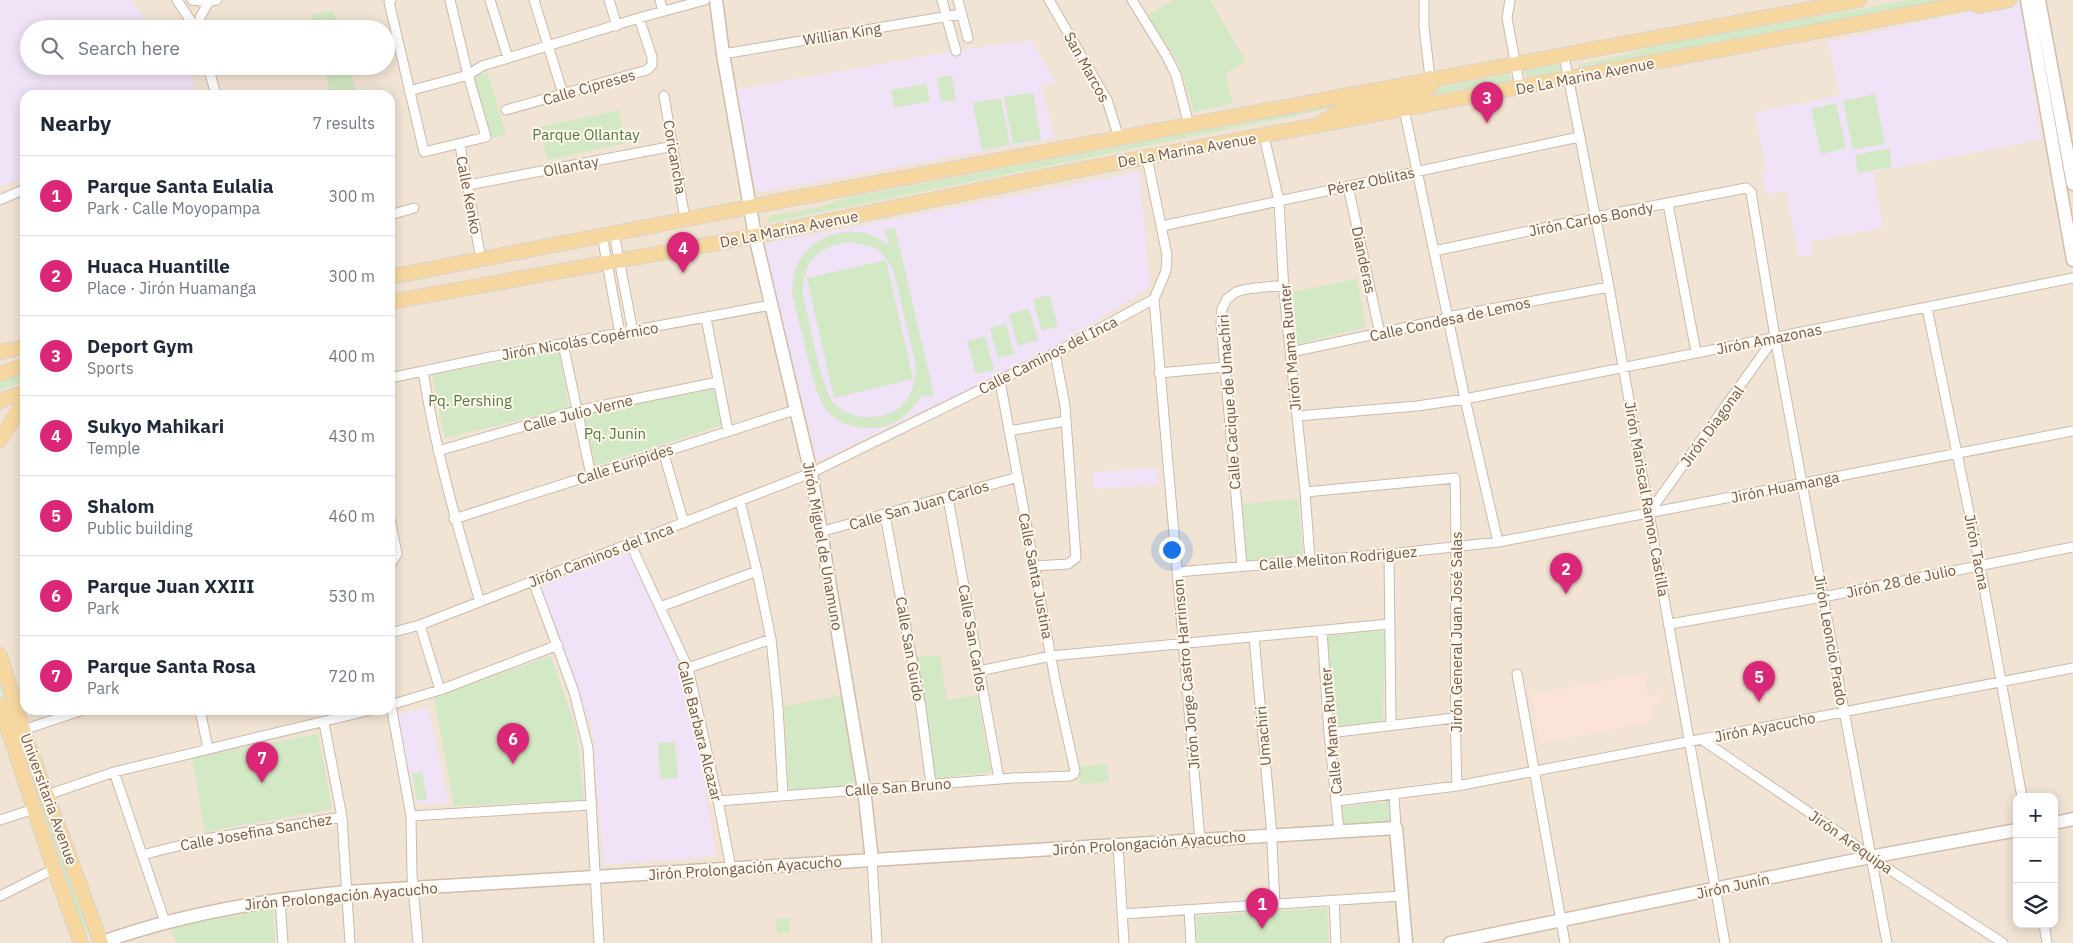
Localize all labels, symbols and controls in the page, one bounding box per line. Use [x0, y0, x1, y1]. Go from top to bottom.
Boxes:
street label: Willian King [802, 18, 882, 50]
search box [20, 20, 395, 75]
street label: San Marcos [1060, 28, 1114, 106]
icon: search [38, 34, 66, 62]
text: Search here [78, 36, 180, 60]
street label: De La Marina Avenue [1514, 53, 1656, 99]
street label: Calle Cipreses [540, 65, 638, 109]
pin: 3 [1471, 82, 1503, 123]
text: Nearby [40, 109, 111, 137]
text: 7 results [312, 113, 375, 133]
street label: Coricancha [659, 118, 691, 196]
park label: Parque Ollantay [532, 125, 640, 144]
street label: De La Marina Avenue [1116, 128, 1258, 172]
street label: Ollantay [542, 151, 601, 181]
street label: Calle Kenko [452, 154, 486, 236]
street label: Pérez Oblitas [1326, 162, 1416, 200]
text: Parque Santa Eulalia [87, 174, 274, 198]
text: 1 [51, 186, 61, 206]
text: 300 m [328, 186, 375, 206]
text: Park · Calle Moyopampa [87, 198, 260, 218]
street label: Jirón Carlos Bondy [1527, 198, 1655, 240]
street label: De La Marina Avenue [718, 206, 860, 252]
street label: Dianderas [1348, 225, 1380, 295]
pin: 4 [667, 232, 699, 273]
text: Huaca Huantille [87, 254, 230, 278]
text: 2 [51, 266, 61, 286]
text: 300 m [328, 266, 375, 286]
text: Place · Jirón Huamanga [87, 278, 256, 298]
street label: Jirón Mama Runter [1275, 282, 1305, 411]
street label: Calle Condesa de Lemos [1368, 293, 1532, 345]
street label: Calle Caminos del Inca [975, 312, 1121, 398]
street label: Calle Cacique de Umachiri [1213, 314, 1245, 490]
street label: Jirón Nicolás Copérnico [500, 318, 660, 364]
street label: Jirón Amazonas [1715, 319, 1823, 359]
text: Deport Gym [87, 334, 194, 358]
text: 3 [51, 346, 61, 366]
text: 400 m [328, 346, 375, 366]
text: Sports [87, 358, 134, 378]
street label: Jirón Diagonal [1676, 382, 1748, 470]
street label: Calle Julio Verne [521, 390, 635, 436]
park label: Pq. Pershing [428, 391, 512, 410]
street label: Jirón Mariscal Ramon Castilla [1620, 400, 1674, 598]
text: Sukyo Mahikari [87, 414, 224, 438]
park label: Pq. Junin [584, 424, 646, 443]
text: 4 [51, 426, 61, 446]
text: 430 m [328, 426, 375, 446]
text: Temple [87, 438, 140, 458]
street label: Calle Euripides [574, 439, 676, 489]
street label: Jirón Miguel de Unamuno [799, 460, 847, 632]
street label: Jirón Huamanga [1729, 467, 1841, 507]
street label: Calle San Juan Carlos [847, 476, 991, 534]
text: Shalom [87, 494, 154, 518]
text: 5 [51, 506, 61, 526]
text: 460 m [328, 506, 375, 526]
street label: Calle Santa Justina [1014, 511, 1058, 641]
street label: Jirón Tacna [1960, 512, 1994, 592]
text: Public building [87, 518, 193, 538]
street label: Jirón Caminos del Inca [526, 519, 676, 591]
street label: Jirón General Juan José Salas [1447, 531, 1466, 733]
your location [1159, 537, 1185, 563]
street label: Calle Meliton Rodriguez [1258, 542, 1418, 574]
pin: 2 [1550, 553, 1582, 594]
street label: Jirón 28 de Julio [1844, 560, 1958, 602]
street label: Jirón Leoncio Prado [1810, 573, 1852, 707]
text: Parque Juan XXIII [87, 574, 254, 598]
street label: Jirón Jorge Castro Harrinson [1168, 578, 1204, 770]
street label: Calle San Carlos [954, 583, 992, 693]
text: 6 [51, 586, 61, 606]
text: 530 m [328, 586, 375, 606]
street label: Calle San Guido [891, 595, 929, 703]
text: Park [87, 598, 119, 618]
text: Parque Santa Rosa [87, 654, 256, 678]
street label: Calle Barbara Alcazar [673, 659, 727, 804]
pin: 5 [1743, 661, 1775, 702]
text: 7 [51, 666, 61, 686]
text: 720 m [328, 666, 375, 686]
street label: Calle Mama Runter [1316, 666, 1346, 795]
text: Park [87, 678, 119, 698]
street label: Umachiri [1251, 705, 1275, 767]
street label: Jirón Ayacucho [1713, 708, 1817, 746]
pin: 6 [497, 723, 529, 764]
street label: Universitaria Avenue [16, 731, 82, 867]
pin: 7 [246, 742, 278, 783]
street label: Calle San Bruno [844, 774, 952, 800]
map controls [2013, 793, 2058, 928]
button: + [2013, 793, 2058, 838]
street label: Jirón Arequipa [1805, 806, 1897, 878]
street label: Calle Josefina Sanchez [179, 809, 333, 855]
street label: Jirón Prolongación Ayacucho [1052, 827, 1246, 859]
button: − [2013, 838, 2058, 883]
street label: Jirón Prolongación Ayacucho [648, 852, 842, 884]
street label: Jirón Junín [1695, 869, 1771, 903]
street label: Jirón Prolongación Ayacucho [244, 878, 438, 914]
button: layers [2013, 883, 2058, 928]
pin: 1 [1246, 888, 1278, 929]

